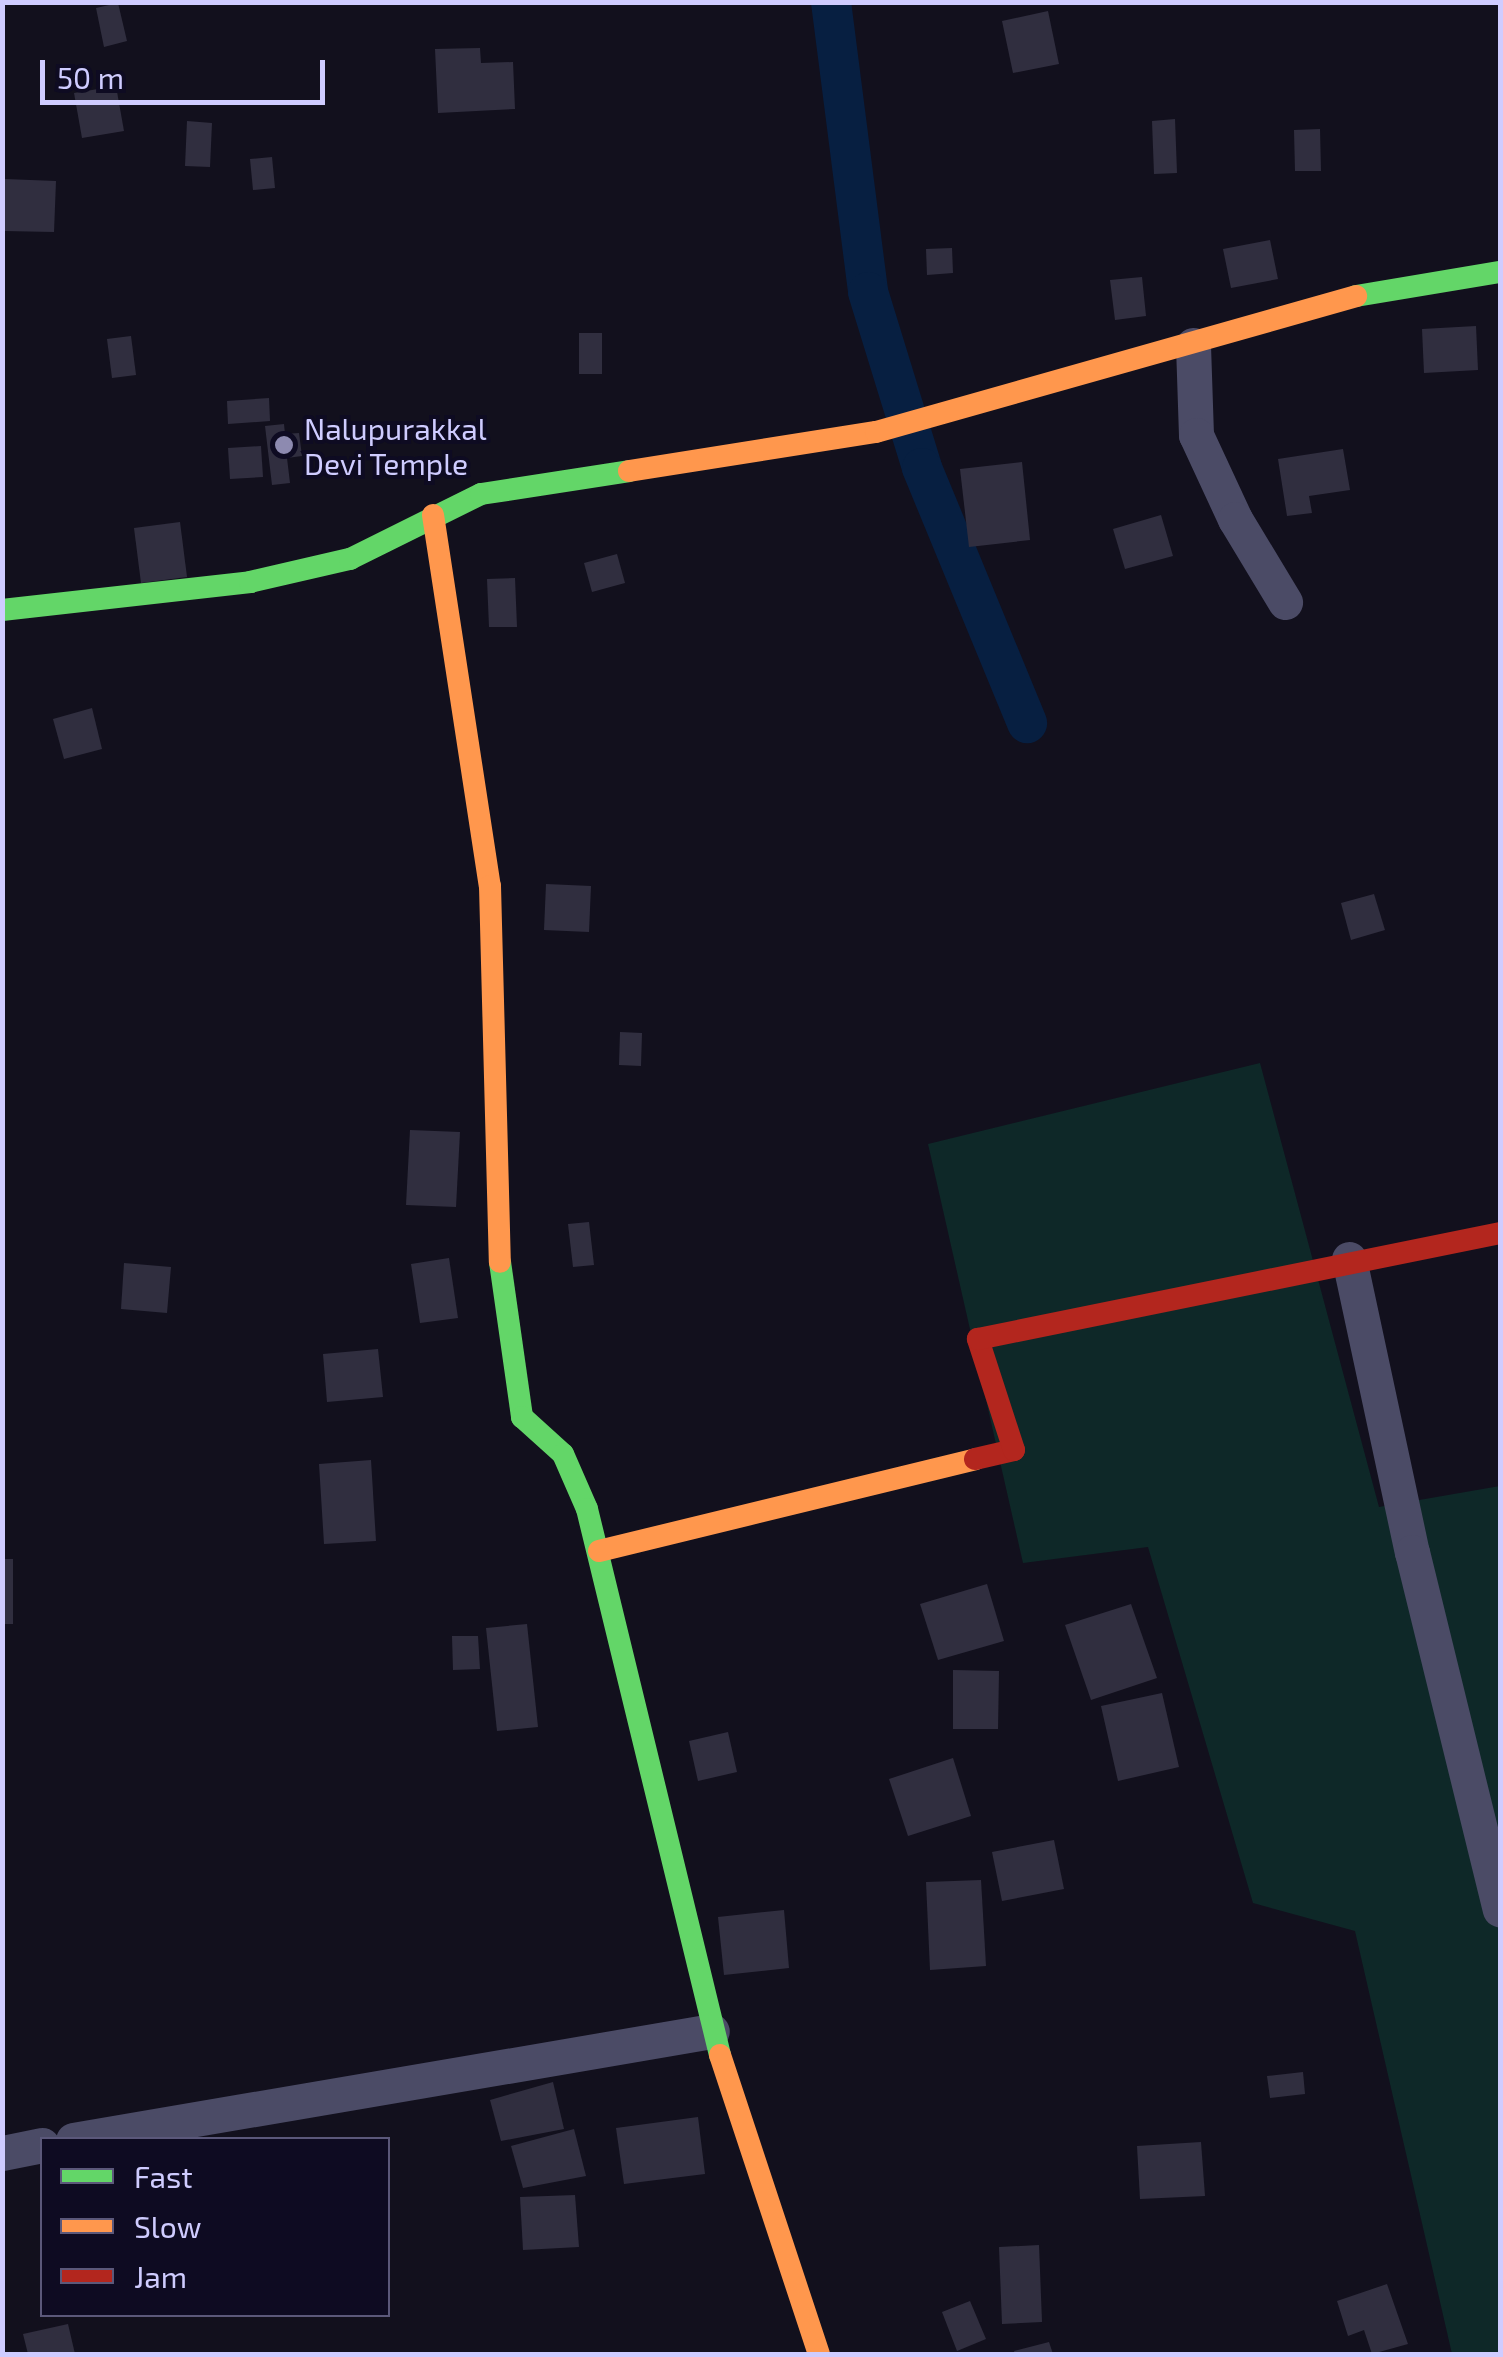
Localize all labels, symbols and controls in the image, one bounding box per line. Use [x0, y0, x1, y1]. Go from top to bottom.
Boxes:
scale bar [45, 40, 330, 102]
text: 50 m [57, 59, 124, 95]
place label: Nalupurakkal Devi Temple [304, 410, 487, 480]
marker: Nalupurakkal Devi Temple [273, 434, 295, 456]
legend [40, 2137, 390, 2317]
text: Fast [134, 2158, 193, 2194]
text: Slow [134, 2208, 201, 2244]
text: Jam [134, 2258, 187, 2294]

